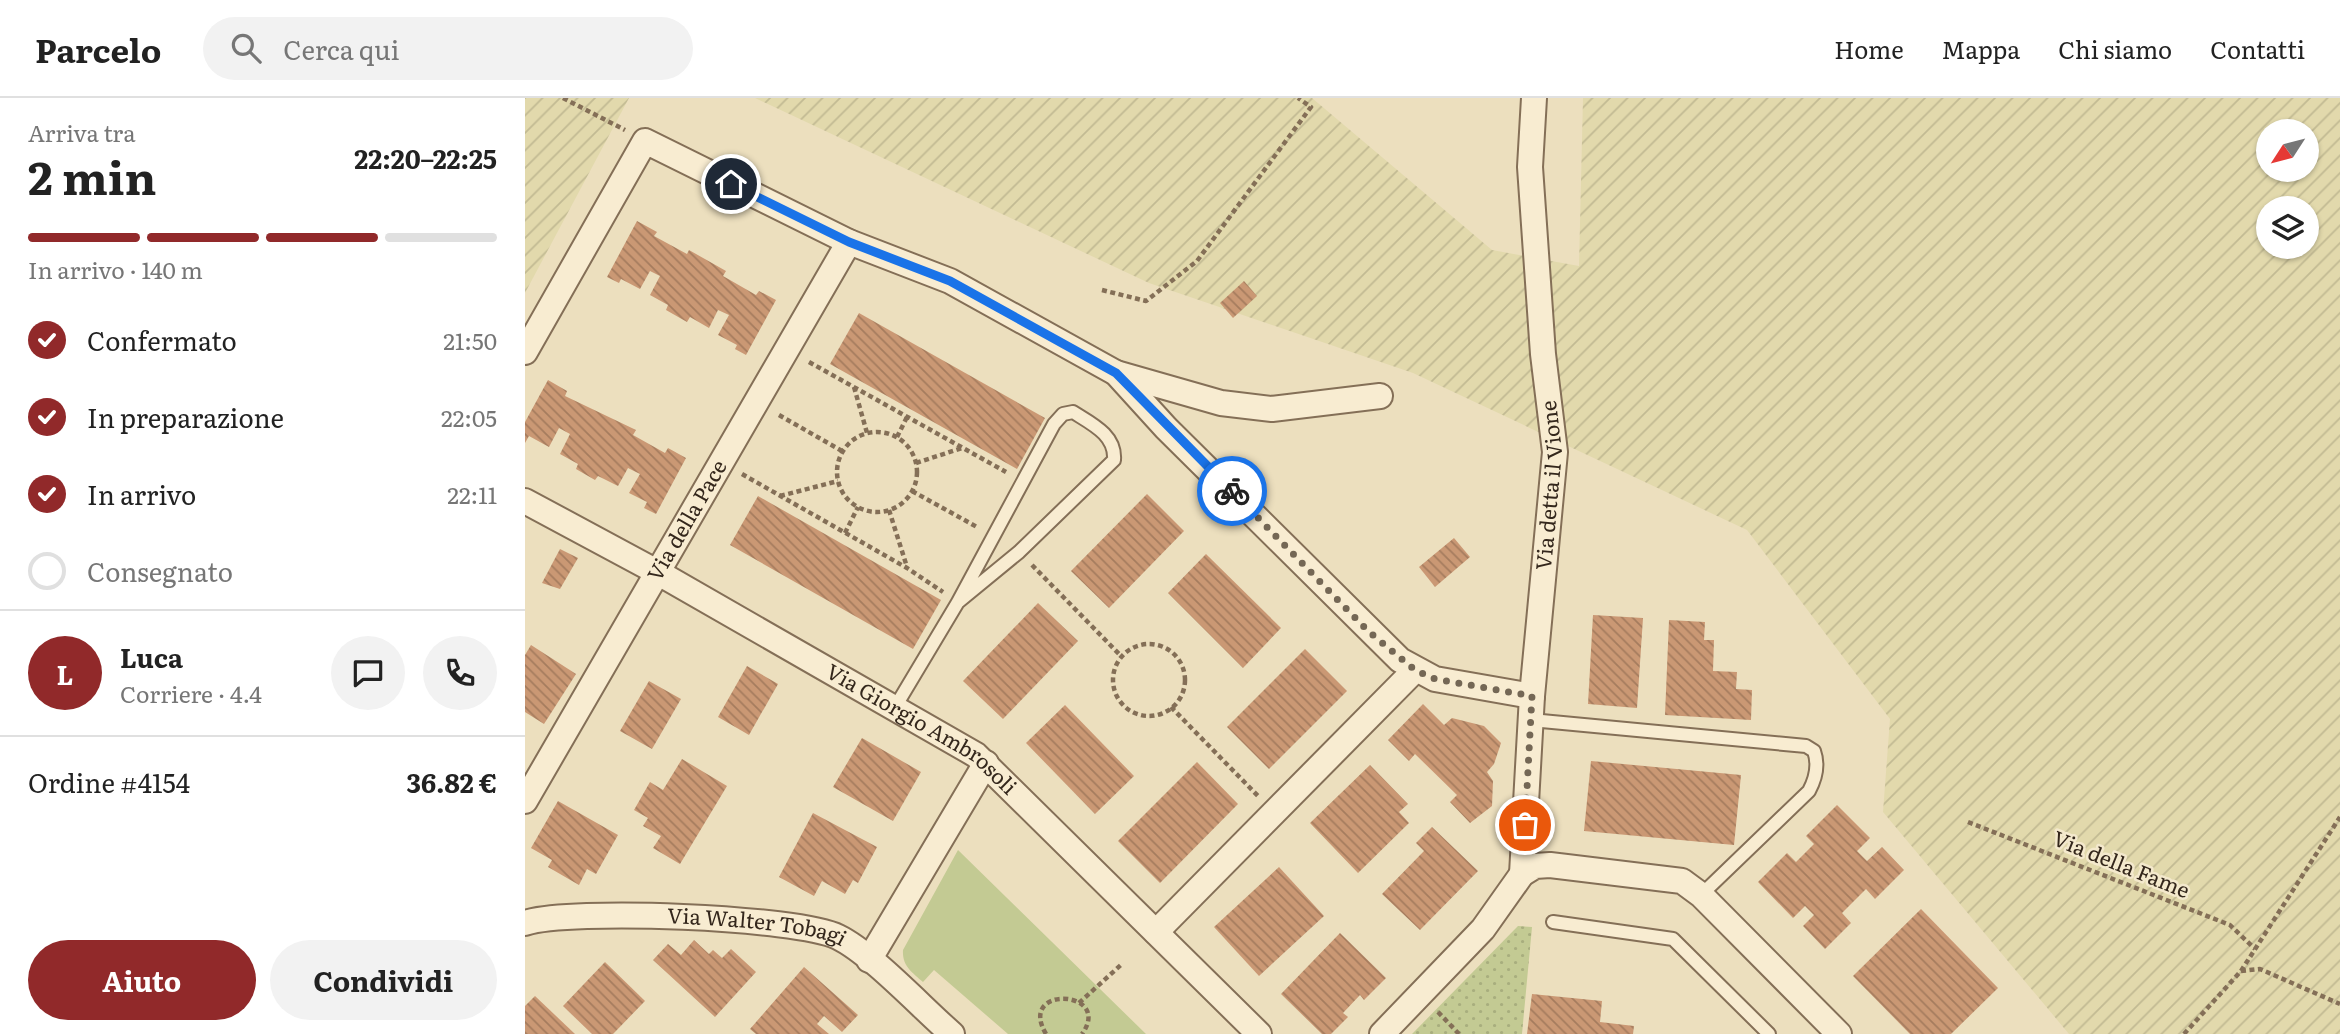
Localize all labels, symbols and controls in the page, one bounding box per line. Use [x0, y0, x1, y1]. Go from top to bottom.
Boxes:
search box [203, 17, 693, 80]
text: Parcelo [35, 24, 161, 73]
icon: search [227, 29, 265, 67]
text: Cerca qui [283, 29, 399, 68]
text: Home [1834, 31, 1904, 66]
text: Mappa [1942, 31, 2020, 66]
text: Chi siamo [2058, 31, 2172, 66]
text: Contatti [2210, 31, 2305, 66]
text: Arriva tra [28, 115, 136, 149]
north arrow [2256, 119, 2319, 182]
map controls [2256, 119, 2319, 259]
text: 22:20–22:25 [354, 138, 497, 177]
text: 2 min [28, 141, 157, 209]
pin [701, 154, 761, 214]
icon: home [712, 165, 750, 203]
button: layers [2256, 196, 2319, 259]
text: In arrivo · 140 m [28, 252, 203, 286]
text: Confermato [87, 320, 237, 359]
icon: check [28, 321, 66, 359]
text: 21:50 [443, 323, 497, 357]
text: In preparazione [87, 397, 284, 436]
icon: check [28, 398, 66, 436]
street label: Via detta il Vione [1526, 399, 1569, 571]
text: 22:05 [441, 400, 497, 434]
street label: Via della Pace [638, 453, 733, 586]
courier [1197, 456, 1267, 526]
icon: bike [1213, 472, 1251, 510]
text: In arrivo [87, 474, 196, 513]
icon: check [28, 475, 66, 513]
text: 22:11 [447, 477, 497, 511]
text: Consegnato [87, 551, 233, 590]
button: chat [331, 636, 405, 710]
button: phone [423, 636, 497, 710]
text: Luca [120, 637, 183, 676]
text: L [57, 654, 73, 693]
street label: Via Giorgio Ambrosoli [821, 654, 1025, 800]
text: Corriere · 4.4 [120, 676, 262, 710]
text: Ordine #4154 [28, 762, 190, 801]
text: 36.82 € [406, 762, 497, 801]
pin [1495, 795, 1555, 855]
icon: bag [1506, 806, 1544, 844]
street label: Via della Fame [2049, 821, 2195, 904]
street label: Via Walter Tobagi [667, 898, 853, 952]
button: Aiuto [28, 940, 256, 1020]
button: Condividi [270, 940, 497, 1020]

